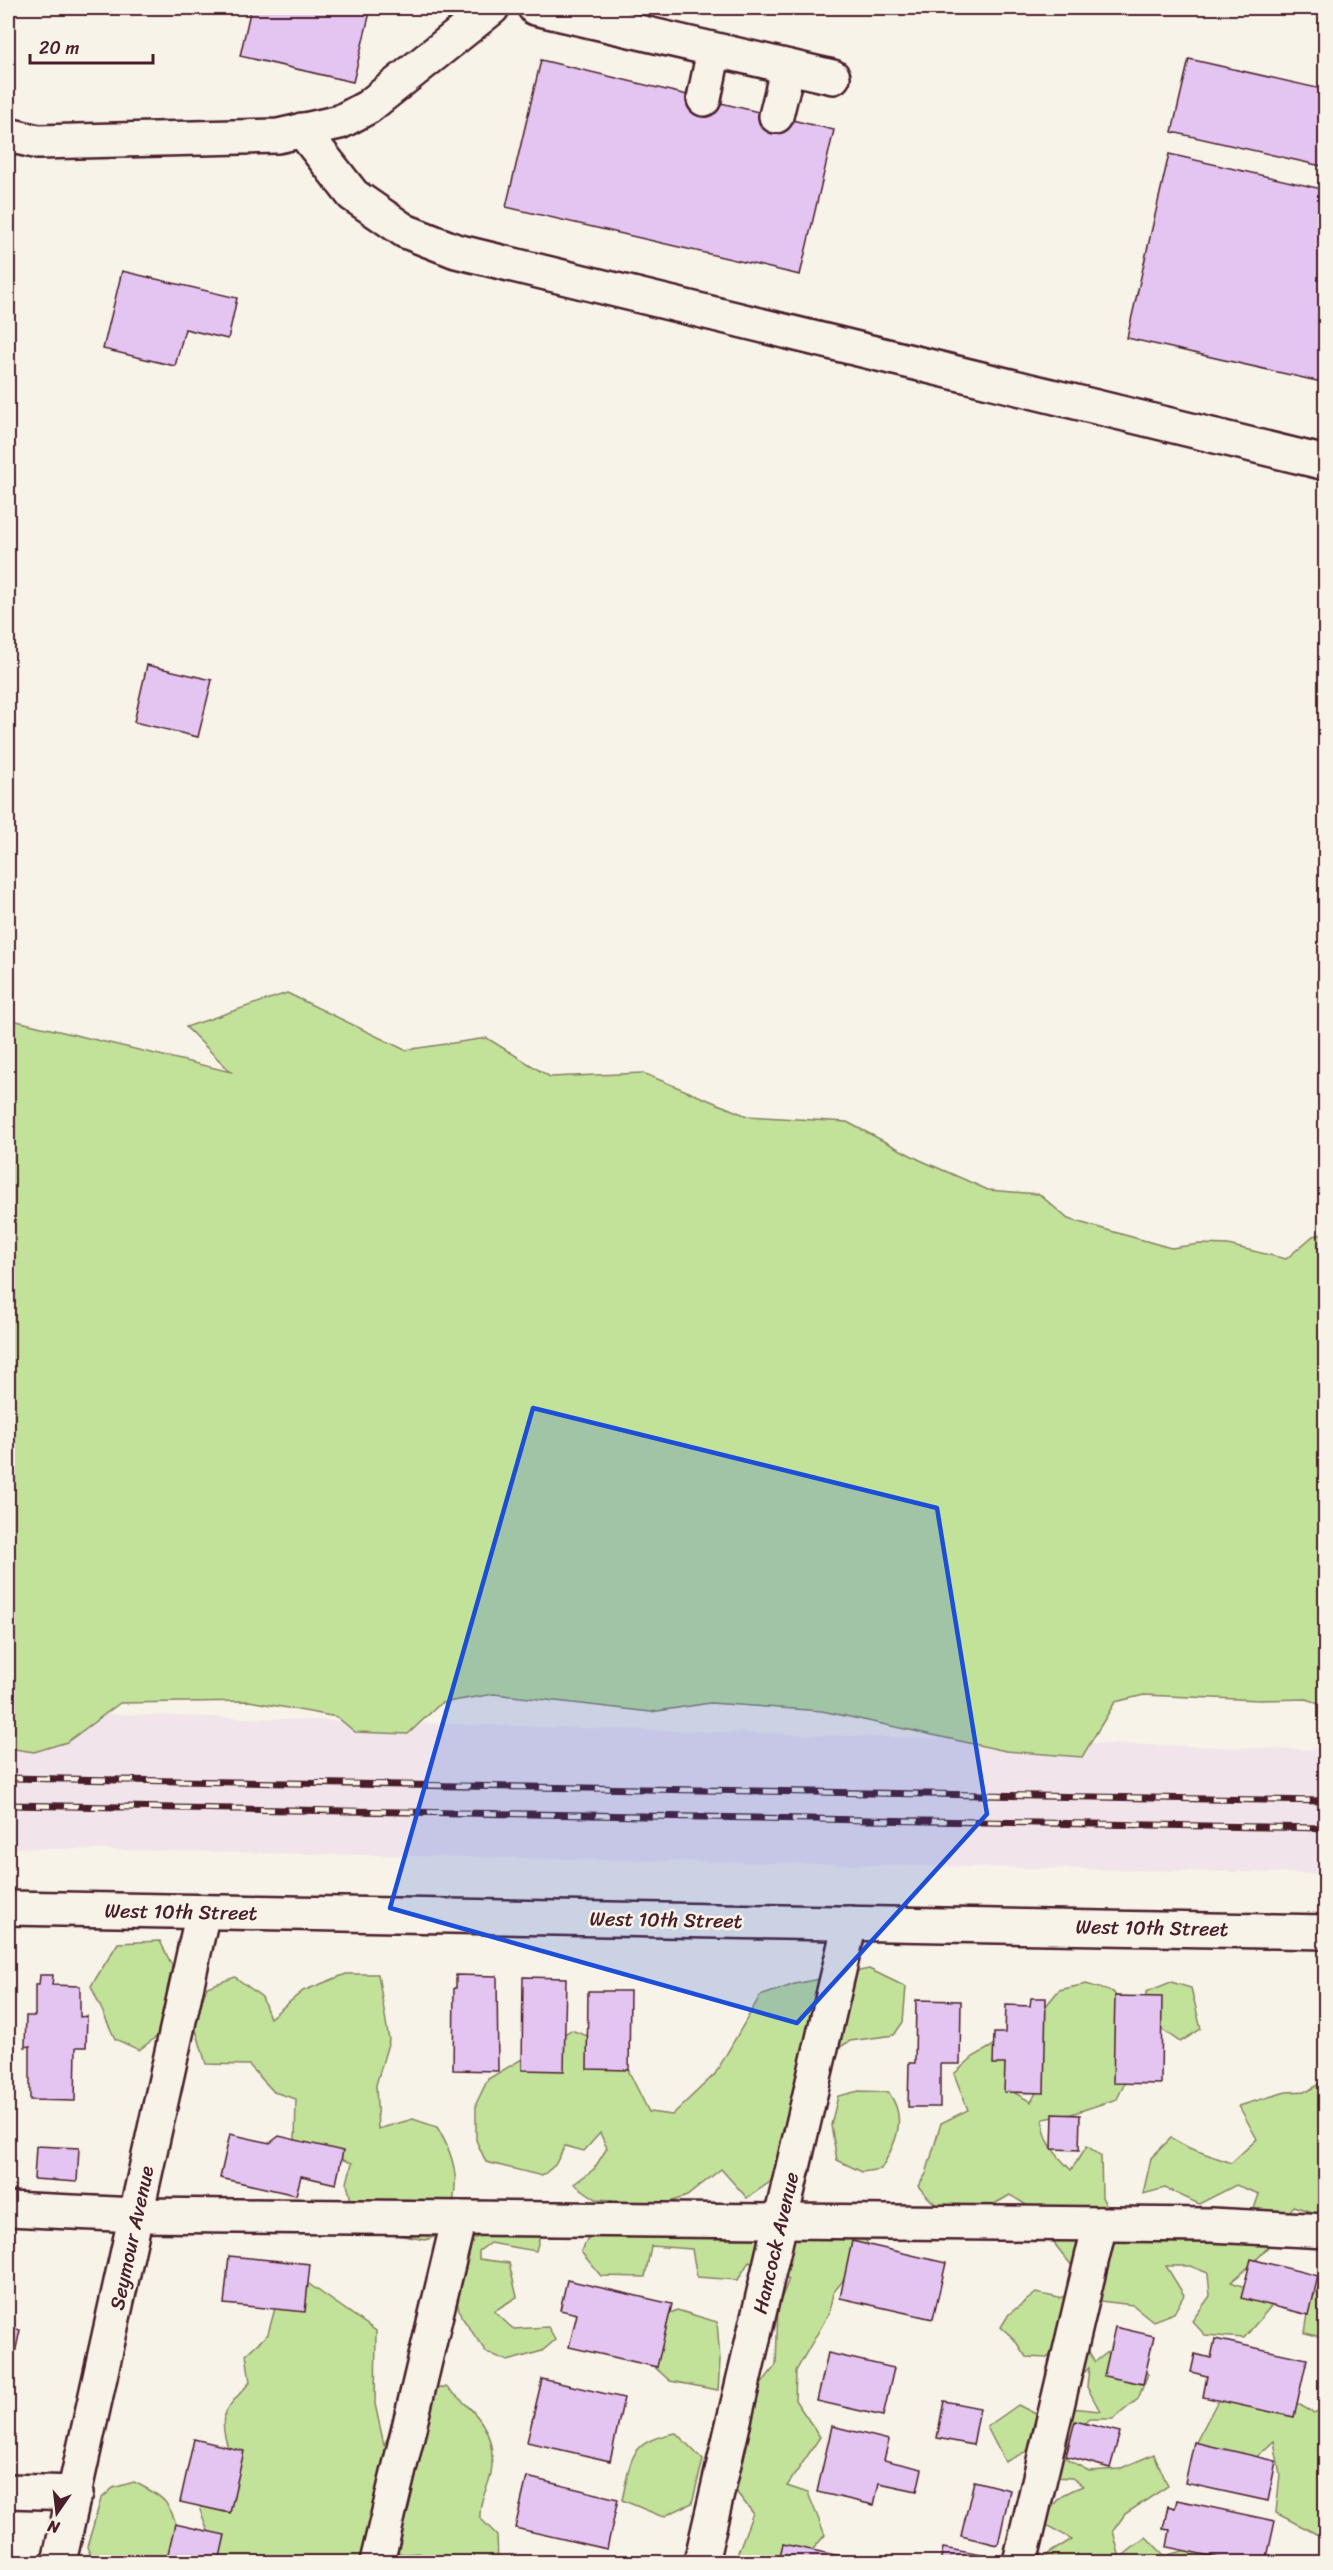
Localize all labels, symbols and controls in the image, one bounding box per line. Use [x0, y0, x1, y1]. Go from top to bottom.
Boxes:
scale bar [30, 27, 153, 65]
text: 20 m [39, 32, 79, 64]
street label: West 10th Street [104, 1893, 258, 1931]
street label: West 10th Street [589, 1901, 743, 1939]
street label: West 10th Street [1075, 1909, 1229, 1947]
street label: Seymour Avenue [100, 2162, 164, 2313]
street label: Hancock Avenue [743, 2168, 809, 2318]
north arrow [27, 2483, 87, 2543]
text: N [44, 2511, 63, 2543]

